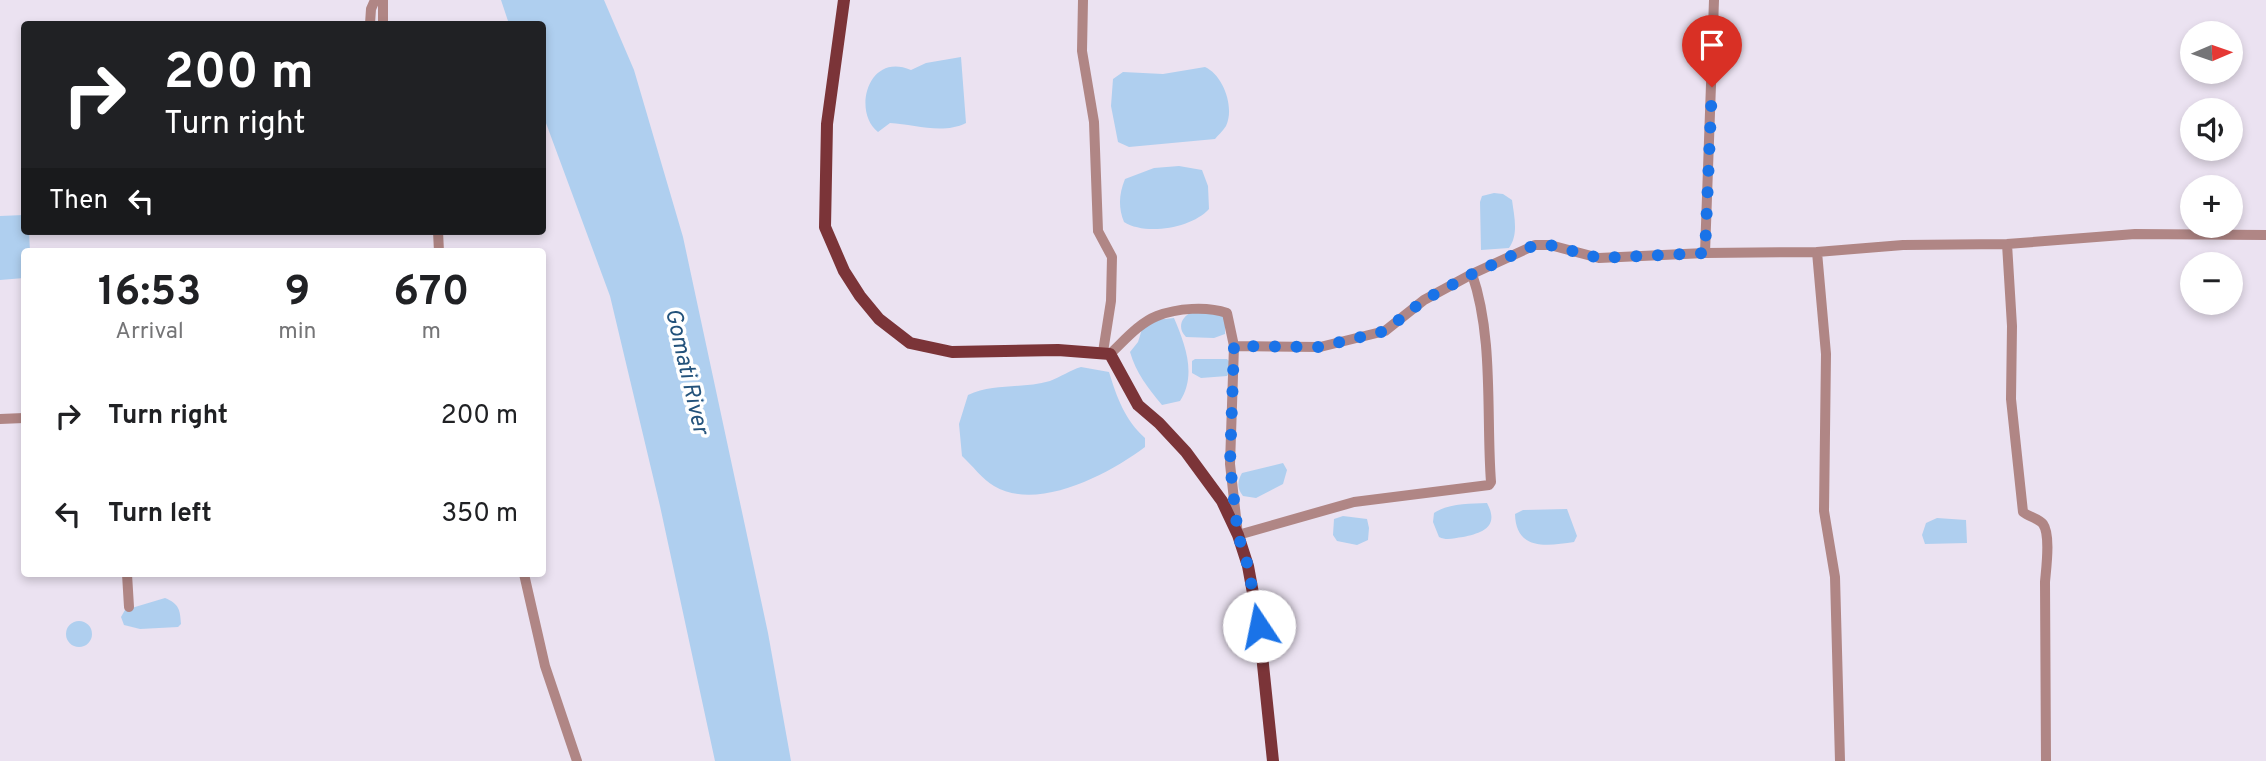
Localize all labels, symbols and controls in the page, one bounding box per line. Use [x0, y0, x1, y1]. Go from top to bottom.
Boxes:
pin [1682, 15, 1742, 87]
north arrow [2180, 21, 2244, 84]
map controls [2180, 21, 2243, 315]
icon: arrive [1693, 26, 1731, 64]
text: 200 m [164, 44, 314, 106]
icon: right [49, 49, 140, 140]
button: sound [2180, 98, 2243, 161]
text: Turn right [164, 105, 306, 145]
button: + [2180, 175, 2243, 238]
icon: left [122, 182, 160, 220]
text: Then [49, 185, 108, 218]
button: − [2180, 252, 2243, 315]
text: 16:53 [98, 267, 201, 320]
text: 9 [284, 267, 310, 320]
text: 670 [393, 267, 469, 320]
water label: Gomati River [657, 306, 715, 439]
text: Arrival [115, 318, 184, 347]
text: min [278, 318, 316, 347]
text: m [421, 318, 441, 347]
icon: right [49, 397, 87, 435]
text: Turn right [108, 400, 228, 433]
text: 200 m [441, 400, 518, 433]
icon: left [49, 495, 87, 533]
text: Turn left [108, 498, 212, 531]
text: 350 m [441, 498, 518, 531]
position arrow [1222, 589, 1296, 663]

